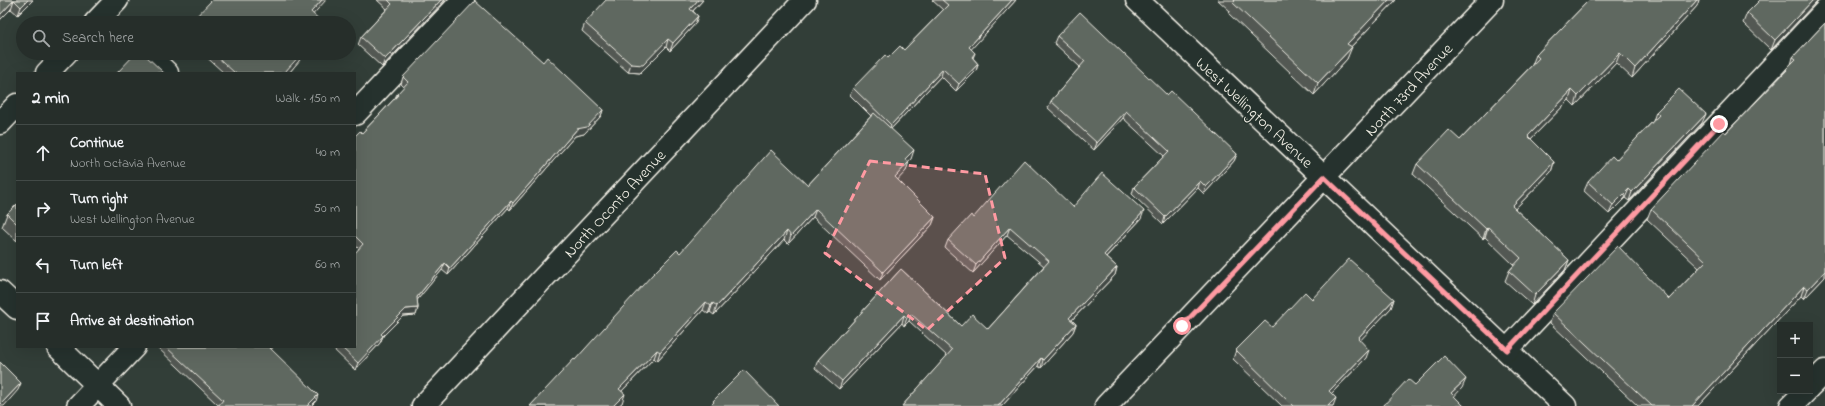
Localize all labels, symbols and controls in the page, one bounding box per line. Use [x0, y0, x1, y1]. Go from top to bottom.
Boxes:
search box [16, 16, 356, 60]
icon: search [30, 27, 52, 49]
text: Search here [62, 27, 134, 49]
street label: North 73rd Avenue [1360, 38, 1460, 142]
street label: West Wellington Avenue [1189, 52, 1319, 175]
text: 2 min [32, 86, 69, 111]
text: Walk · 150 m [275, 89, 340, 108]
route end [1710, 115, 1728, 133]
text: Continue [70, 132, 124, 154]
icon: ahead [32, 142, 54, 164]
text: 40 m [316, 143, 340, 162]
street label: North Oconto Avenue [559, 144, 673, 264]
text: North Octavia Avenue [70, 154, 186, 173]
text: Turn right [70, 188, 128, 210]
icon: right [32, 198, 54, 220]
text: 50 m [314, 199, 340, 218]
text: West Wellington Avenue [70, 210, 195, 229]
icon: left [32, 254, 54, 276]
text: Turn left [70, 254, 123, 276]
text: 60 m [315, 255, 340, 274]
icon: arrive [32, 310, 54, 332]
text: Arrive at destination [70, 310, 194, 332]
route start [1173, 317, 1191, 335]
map controls [1777, 322, 1813, 394]
button: + [1777, 322, 1813, 358]
button: − [1777, 358, 1813, 394]

